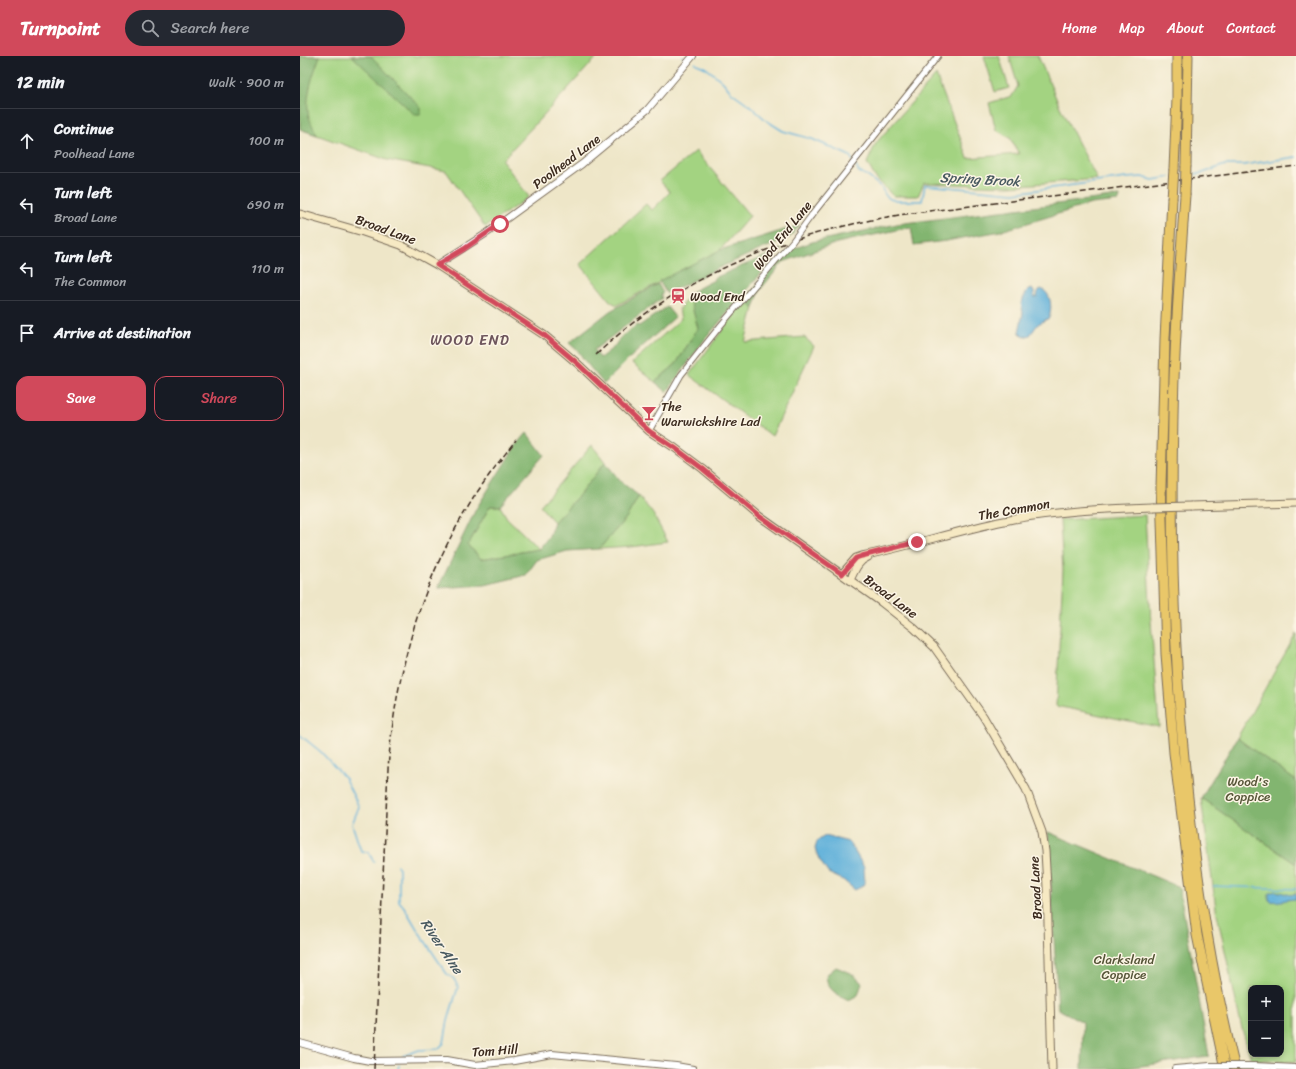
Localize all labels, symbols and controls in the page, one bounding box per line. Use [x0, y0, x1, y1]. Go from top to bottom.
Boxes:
search box [125, 10, 405, 46]
text: Turnpoint [20, 12, 101, 45]
text: Search here [171, 15, 250, 41]
text: Home [1062, 16, 1097, 41]
text: Map [1119, 16, 1145, 41]
text: About [1167, 16, 1204, 41]
text: Contact [1226, 16, 1276, 41]
icon: search [139, 17, 161, 39]
text: 12 min [16, 67, 64, 97]
text: Walk · 900 m [209, 71, 284, 94]
text: Continue [54, 116, 114, 142]
street label: Poolhead Lane [527, 128, 605, 195]
text: 100 m [249, 129, 284, 152]
icon: ahead [16, 130, 38, 152]
text: Poolhead Lane [54, 142, 134, 165]
water label: Spring Brook [939, 165, 1022, 194]
text: Turn left [54, 180, 112, 206]
text: 690 m [247, 193, 284, 216]
icon: left [16, 194, 38, 216]
street label: Wood End Lane [747, 195, 818, 275]
text: Broad Lane [54, 206, 117, 229]
street label: Broad Lane [352, 208, 420, 251]
route start [491, 215, 509, 233]
text: Turn left [54, 244, 112, 270]
text: 110 m [251, 257, 284, 280]
icon: left [16, 258, 38, 280]
text: The Common [54, 270, 126, 293]
place label: Wood End [690, 285, 746, 308]
station icon: Wood End [669, 287, 687, 305]
text: Arrive at destination [54, 320, 191, 346]
icon: arrive [16, 322, 38, 344]
district label: WOOD END [430, 327, 510, 353]
button: Save [16, 376, 146, 421]
button: Share [154, 376, 284, 421]
place label: The Warwickshire Lad [661, 395, 761, 433]
bar icon: The Warwickshire Lad [640, 404, 658, 422]
street label: The Common [977, 492, 1052, 527]
route end [908, 533, 926, 551]
street label: Broad Lane [859, 568, 923, 625]
park label: Wood's Coppice [1226, 770, 1270, 808]
street label: Broad Lane [1022, 856, 1049, 920]
water label: River Alne [414, 913, 470, 980]
park label: Clarksland Coppice [1094, 948, 1155, 986]
map controls [1248, 985, 1284, 1057]
button: + [1248, 985, 1284, 1021]
button: − [1248, 1021, 1284, 1057]
street label: Tom Hill [471, 1037, 519, 1064]

